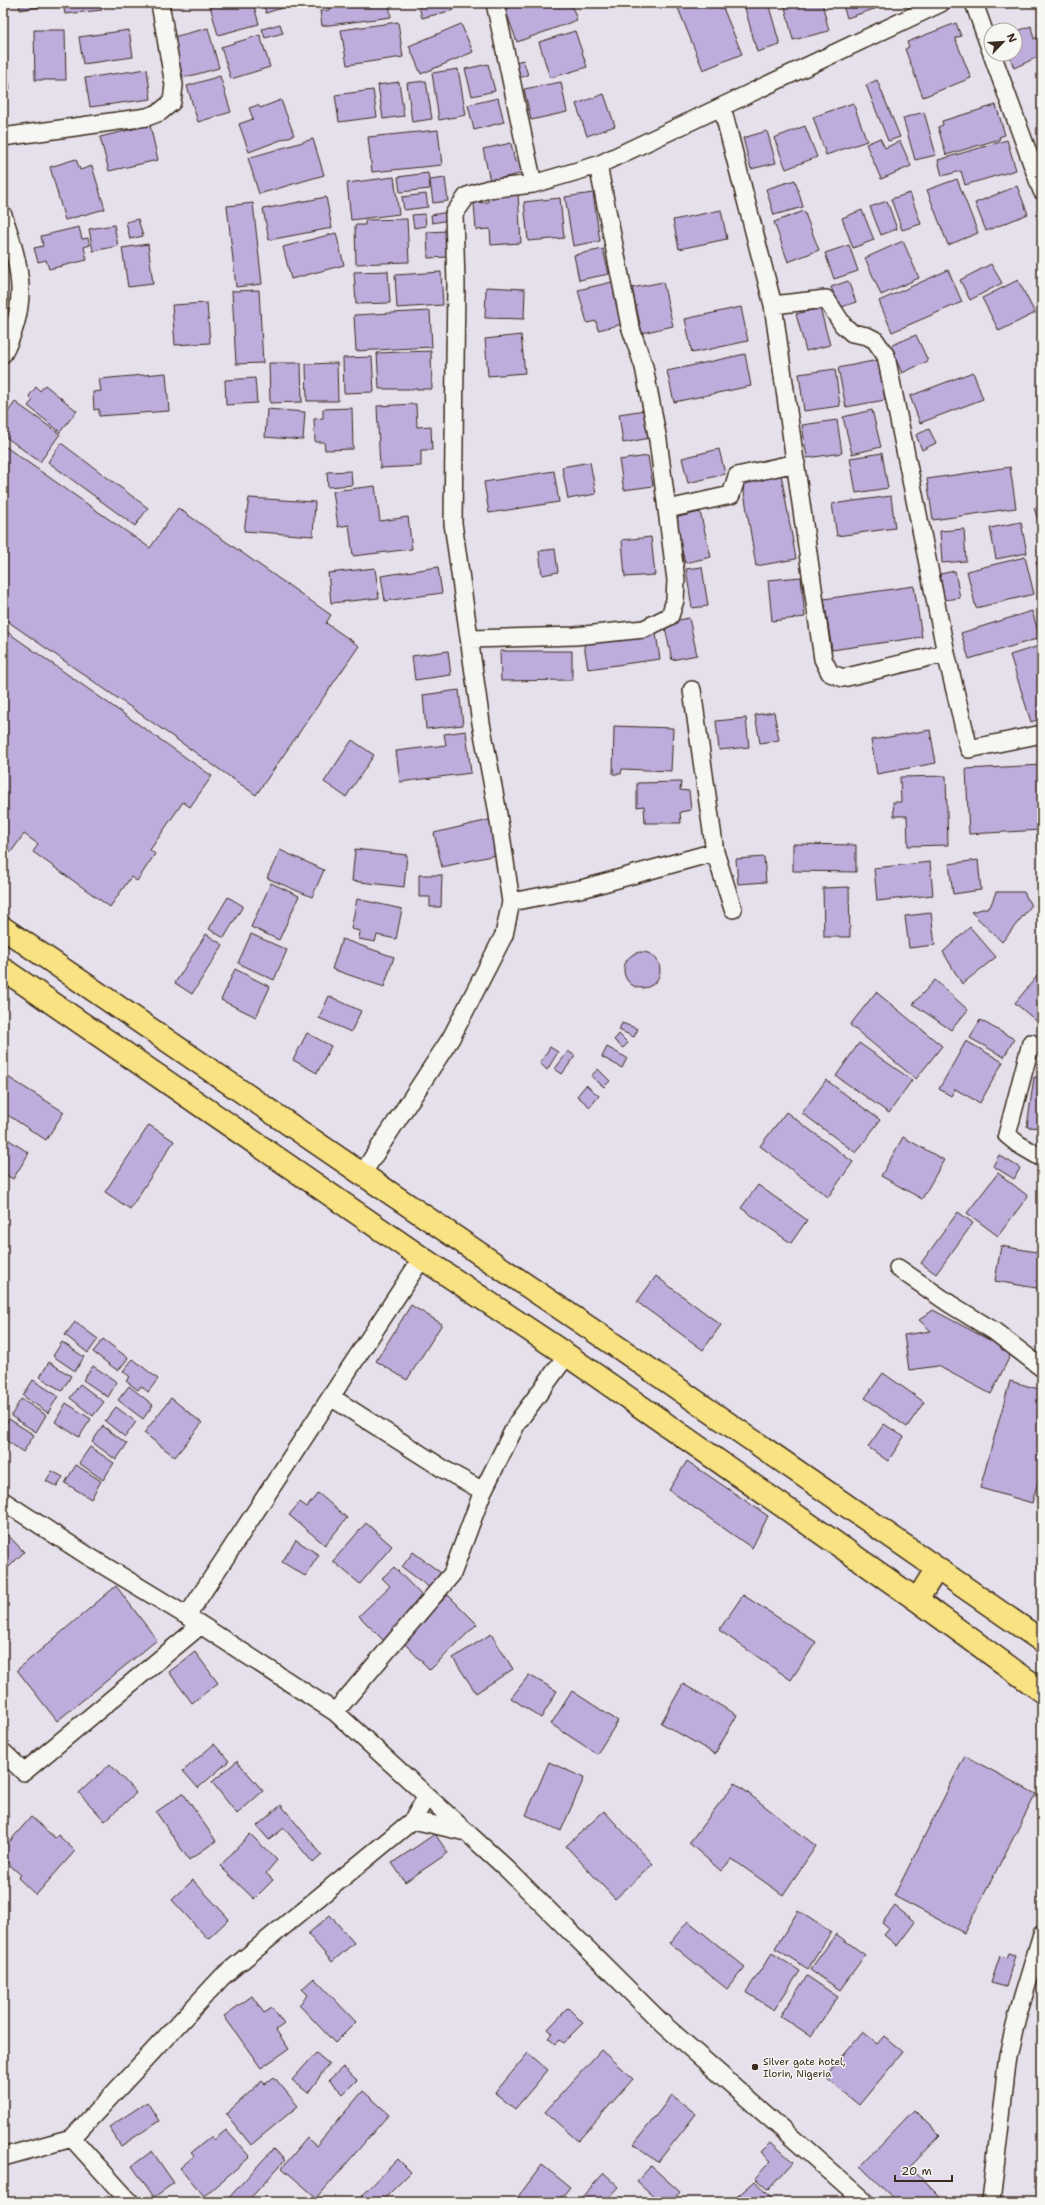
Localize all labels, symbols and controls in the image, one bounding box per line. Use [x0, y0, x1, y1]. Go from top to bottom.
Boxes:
north arrow [983, 22, 1023, 62]
text: N [1003, 31, 1020, 45]
place label: Silver gate hotel, Ilorin, Nigeria [763, 2055, 846, 2080]
marker: Silver gate hotel, Ilorin, Nigeria [750, 2062, 760, 2072]
scale bar [895, 2157, 952, 2183]
text: 20 m [901, 2163, 932, 2179]

